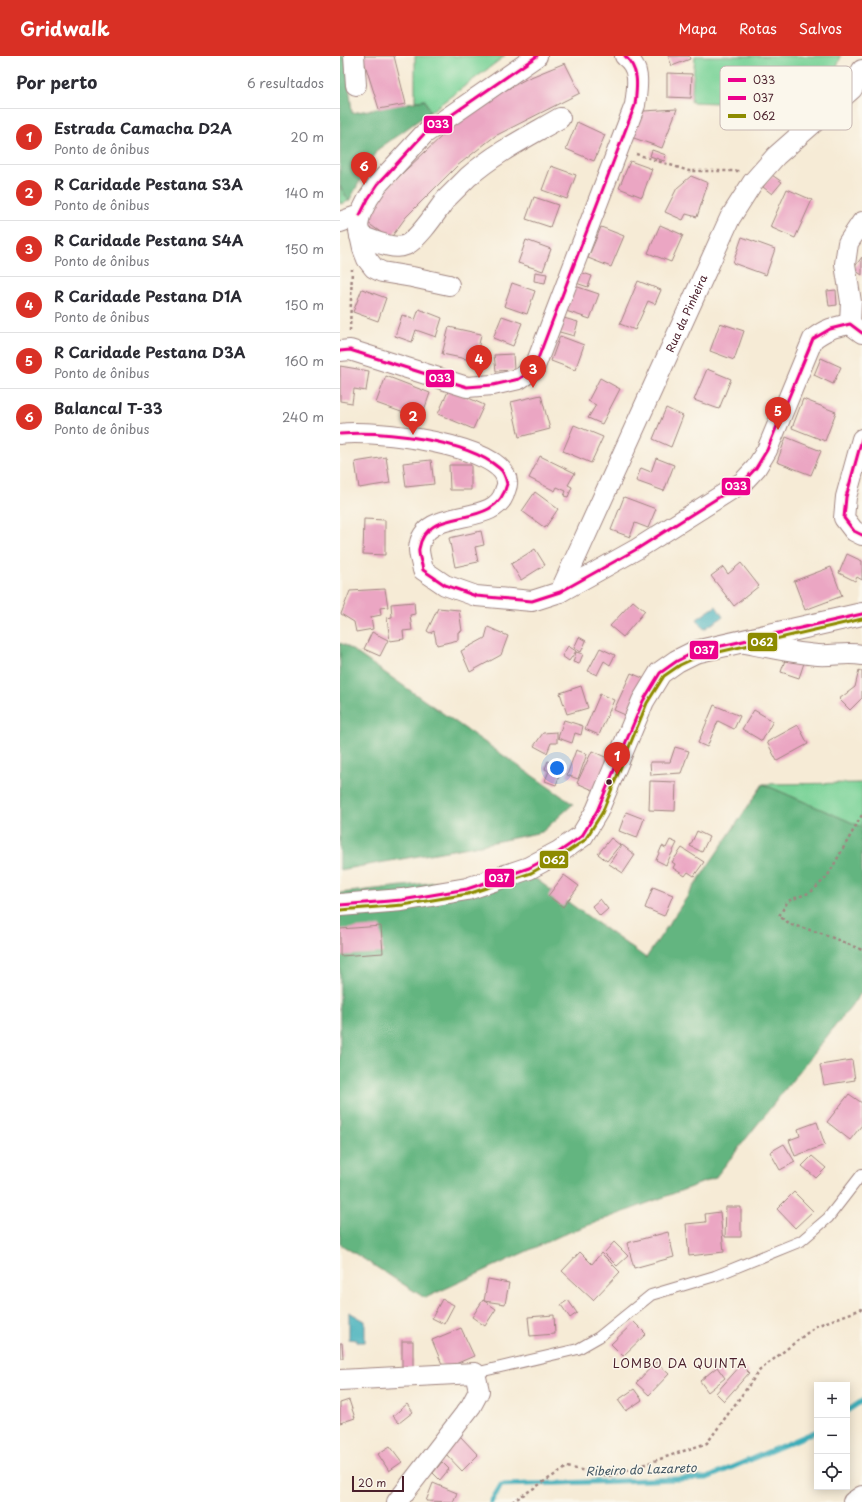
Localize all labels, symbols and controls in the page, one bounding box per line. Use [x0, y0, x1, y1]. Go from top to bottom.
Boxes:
text: Gridwalk [20, 14, 110, 42]
text: Mapa [678, 18, 717, 39]
text: Rotas [739, 18, 777, 39]
text: Salvos [799, 18, 842, 39]
legend [720, 66, 852, 130]
text: Por perto [16, 69, 97, 95]
text: 033 [753, 71, 775, 88]
text: 6 resultados [247, 73, 324, 92]
text: 037 [753, 89, 774, 106]
text: 062 [753, 107, 775, 124]
line badge: 033 [423, 115, 453, 134]
text: 033 [427, 115, 449, 132]
text: Estrada Camacha D2A [54, 116, 232, 139]
text: 1 [26, 127, 32, 146]
text: 20 m [290, 127, 324, 146]
text: Ponto de ônibus [54, 139, 149, 158]
pin: 6 [351, 152, 377, 185]
text: R Caridade Pestana S3A [54, 172, 243, 195]
text: 2 [24, 183, 34, 202]
text: 140 m [285, 183, 324, 202]
text: Ponto de ônibus [54, 195, 149, 214]
text: R Caridade Pestana S4A [54, 228, 243, 251]
text: 3 [25, 239, 33, 258]
text: 150 m [285, 239, 324, 258]
text: Ponto de ônibus [54, 251, 149, 270]
street label: Rua da Pinheira [661, 272, 711, 355]
text: R Caridade Pestana D1A [54, 284, 242, 307]
text: 4 [25, 295, 33, 314]
text: 150 m [285, 295, 324, 314]
text: Ponto de ônibus [54, 307, 149, 326]
text: R Caridade Pestana D3A [54, 340, 245, 363]
pin: 4 [466, 345, 492, 378]
text: 5 [25, 351, 33, 370]
text: 160 m [285, 351, 324, 370]
pin: 3 [520, 355, 546, 388]
text: Ponto de ônibus [54, 363, 149, 382]
line badge: 033 [425, 369, 455, 388]
text: 033 [429, 369, 451, 386]
text: Balancal T-33 [54, 396, 163, 419]
pin: 5 [765, 397, 791, 430]
pin: 2 [400, 402, 426, 435]
text: 6 [24, 407, 34, 426]
text: 240 m [282, 407, 324, 426]
text: Ponto de ônibus [54, 419, 149, 438]
line badge: 033 [721, 477, 751, 496]
text: 033 [725, 477, 747, 494]
line badge: 062 [747, 632, 778, 652]
text: 062 [751, 633, 773, 650]
line badge: 037 [689, 640, 719, 660]
text: 037 [694, 641, 715, 658]
pin: 1 [604, 742, 630, 775]
your location [547, 758, 567, 778]
unlabelled marker [604, 777, 614, 787]
line badge: 062 [539, 850, 569, 869]
text: 062 [543, 851, 565, 868]
line badge: 037 [484, 868, 515, 888]
text: 037 [489, 869, 510, 886]
district label: LOMBO DA QUINTA [613, 1354, 747, 1372]
map controls [814, 1382, 850, 1490]
button: + [814, 1382, 850, 1418]
button: − [814, 1418, 850, 1454]
button: locate [814, 1454, 850, 1490]
water label: Ribeiro do Lazareto [585, 1458, 698, 1480]
scale bar [352, 1474, 404, 1493]
text: 20 m [358, 1474, 386, 1491]

